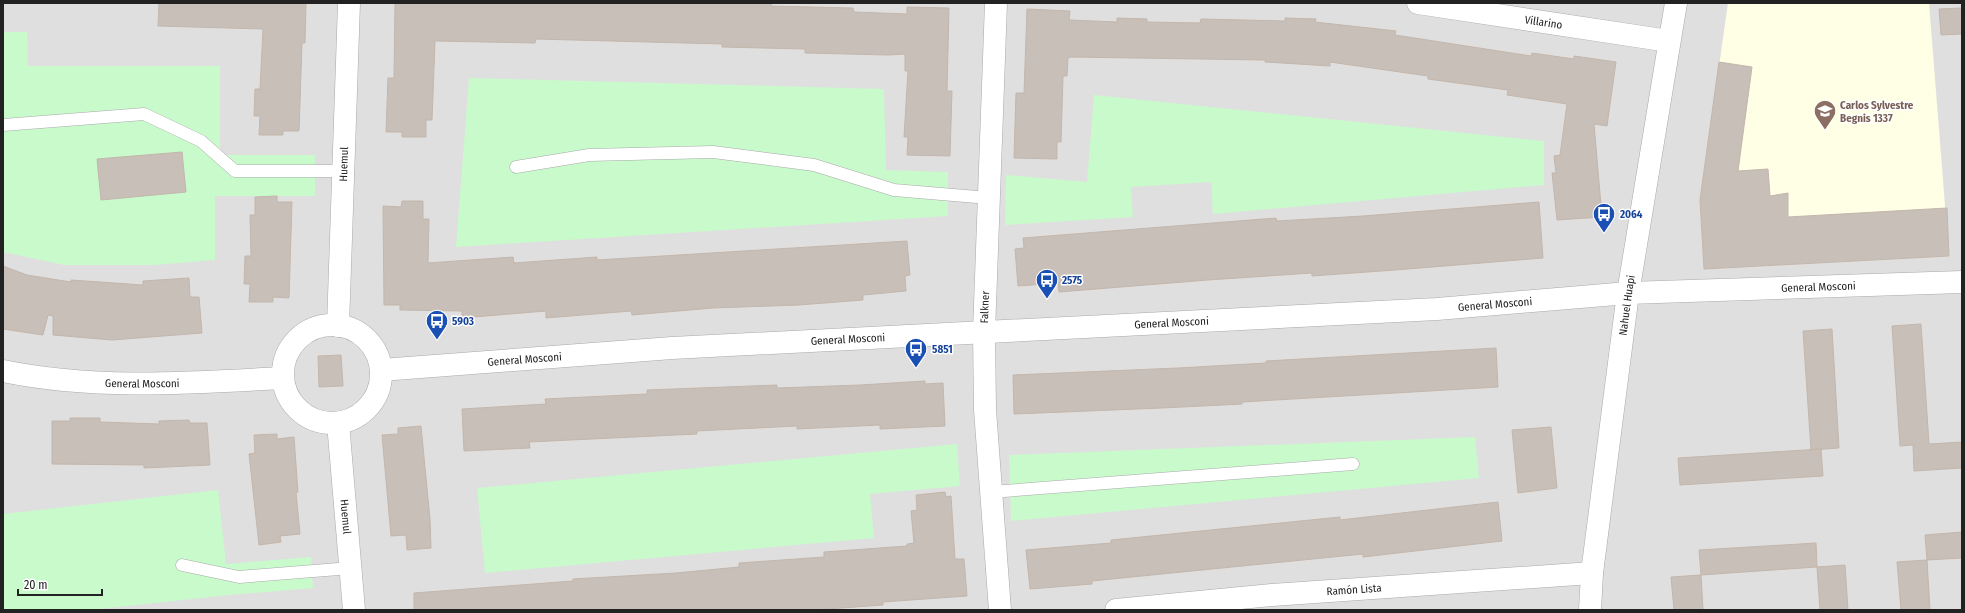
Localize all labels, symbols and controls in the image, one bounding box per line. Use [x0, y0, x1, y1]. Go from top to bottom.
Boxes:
street label: Villarino [1524, 13, 1563, 31]
school or university icon: Carlos Sylvestre Begnis 1337 [1812, 98, 1838, 131]
place label: Carlos Sylvestre Begnis 1337 [1840, 99, 1914, 125]
street label: Huemul [336, 146, 351, 182]
bus stop icon: 2064 [1591, 201, 1617, 234]
place label: 2064 [1619, 208, 1643, 221]
bus stop icon: 2575 [1034, 267, 1060, 300]
place label: 2575 [1061, 274, 1083, 287]
street label: Nahuel Huapi [1616, 274, 1637, 336]
street label: General Mosconi [1781, 279, 1856, 294]
street label: Falkner [978, 290, 992, 323]
street label: General Mosconi [1457, 295, 1533, 314]
bus stop icon: 5903 [424, 308, 450, 341]
street label: General Mosconi [1134, 314, 1209, 331]
place label: 5903 [452, 315, 474, 328]
street label: General Mosconi [810, 331, 886, 347]
bus stop icon: 5851 [903, 336, 929, 369]
place label: 5851 [932, 343, 953, 356]
street label: General Mosconi [487, 350, 562, 368]
street label: General Mosconi [105, 376, 180, 390]
street label: Huemul [338, 499, 354, 535]
scale bar [18, 571, 102, 597]
text: 20 m [24, 578, 48, 592]
street label: Ramón Lista [1326, 581, 1382, 598]

